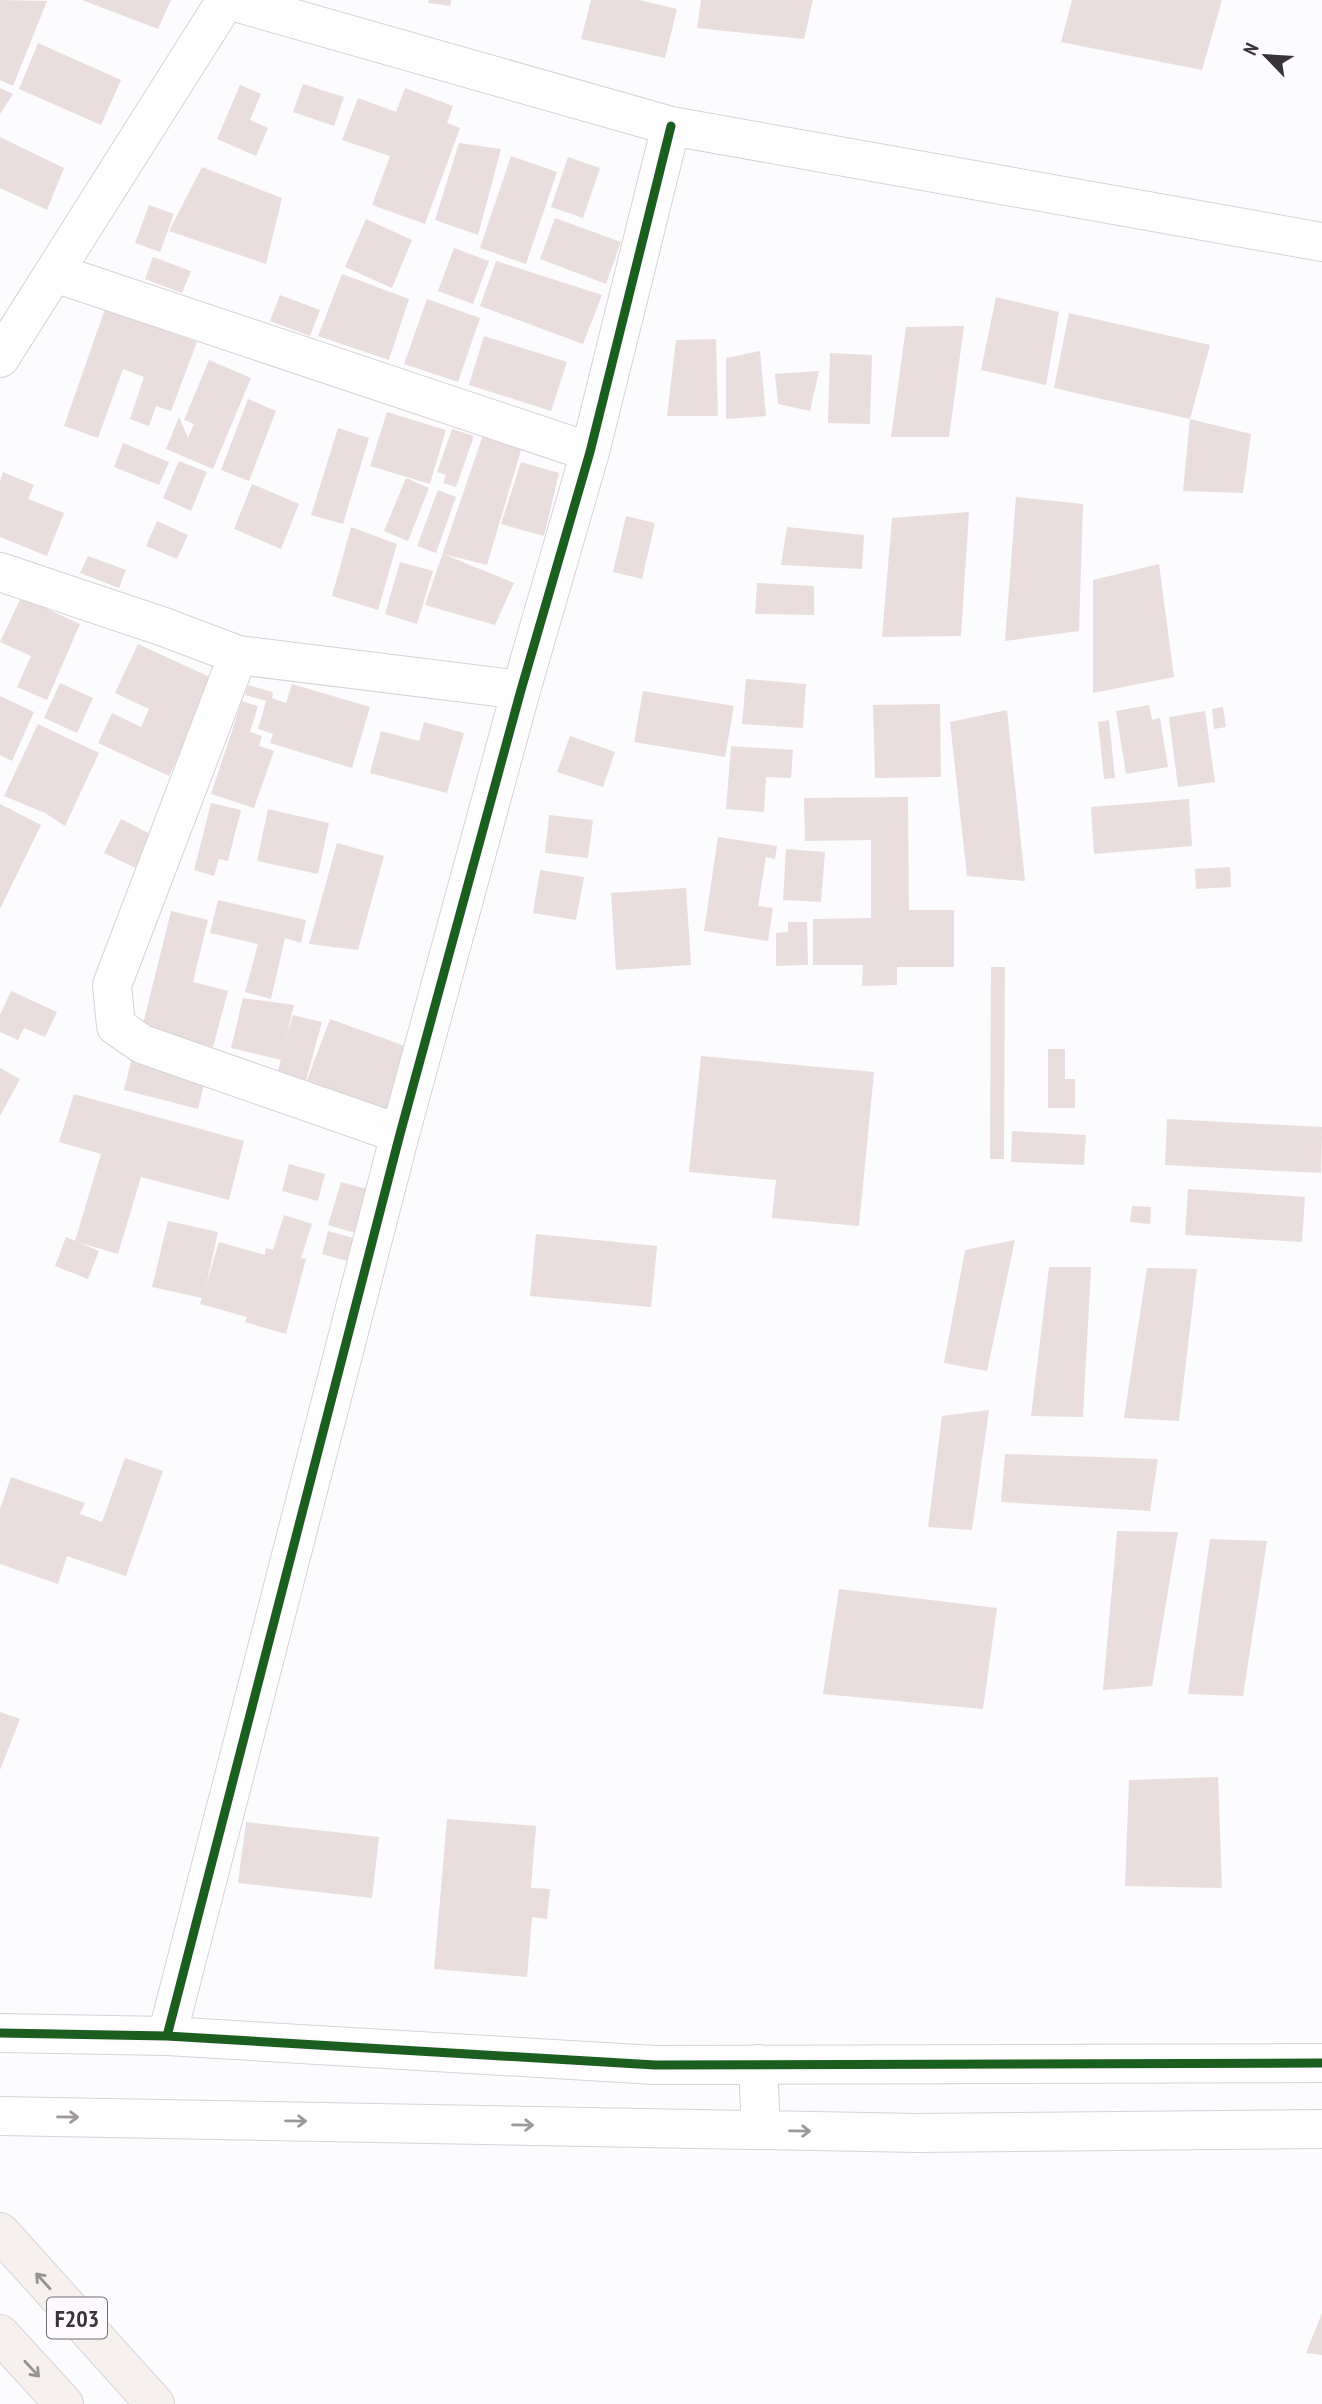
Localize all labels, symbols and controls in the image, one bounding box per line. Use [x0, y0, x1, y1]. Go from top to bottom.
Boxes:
north arrow [1231, 21, 1301, 91]
text: N [1238, 39, 1264, 59]
one-way arrow [56, 2110, 79, 2124]
one-way arrow [284, 2114, 307, 2128]
one-way arrow [511, 2119, 534, 2132]
one-way arrow [788, 2124, 811, 2137]
one-way arrow [36, 2272, 52, 2290]
road number: F203 [47, 2298, 107, 2339]
one-way arrow [24, 2360, 40, 2378]

